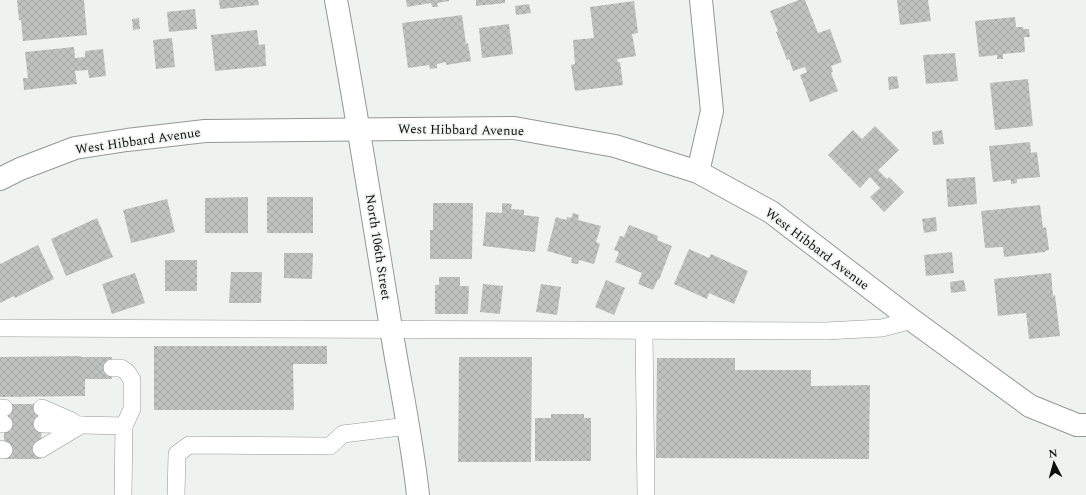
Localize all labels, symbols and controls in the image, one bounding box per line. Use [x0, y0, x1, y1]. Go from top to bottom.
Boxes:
street label: West Hibbard Avenue [398, 119, 524, 141]
street label: West Hibbard Avenue [74, 122, 202, 160]
street label: North 106th Street [360, 193, 396, 302]
street label: West Hibbard Avenue [761, 203, 873, 295]
north arrow [1034, 443, 1074, 483]
text: N [1048, 445, 1058, 462]

